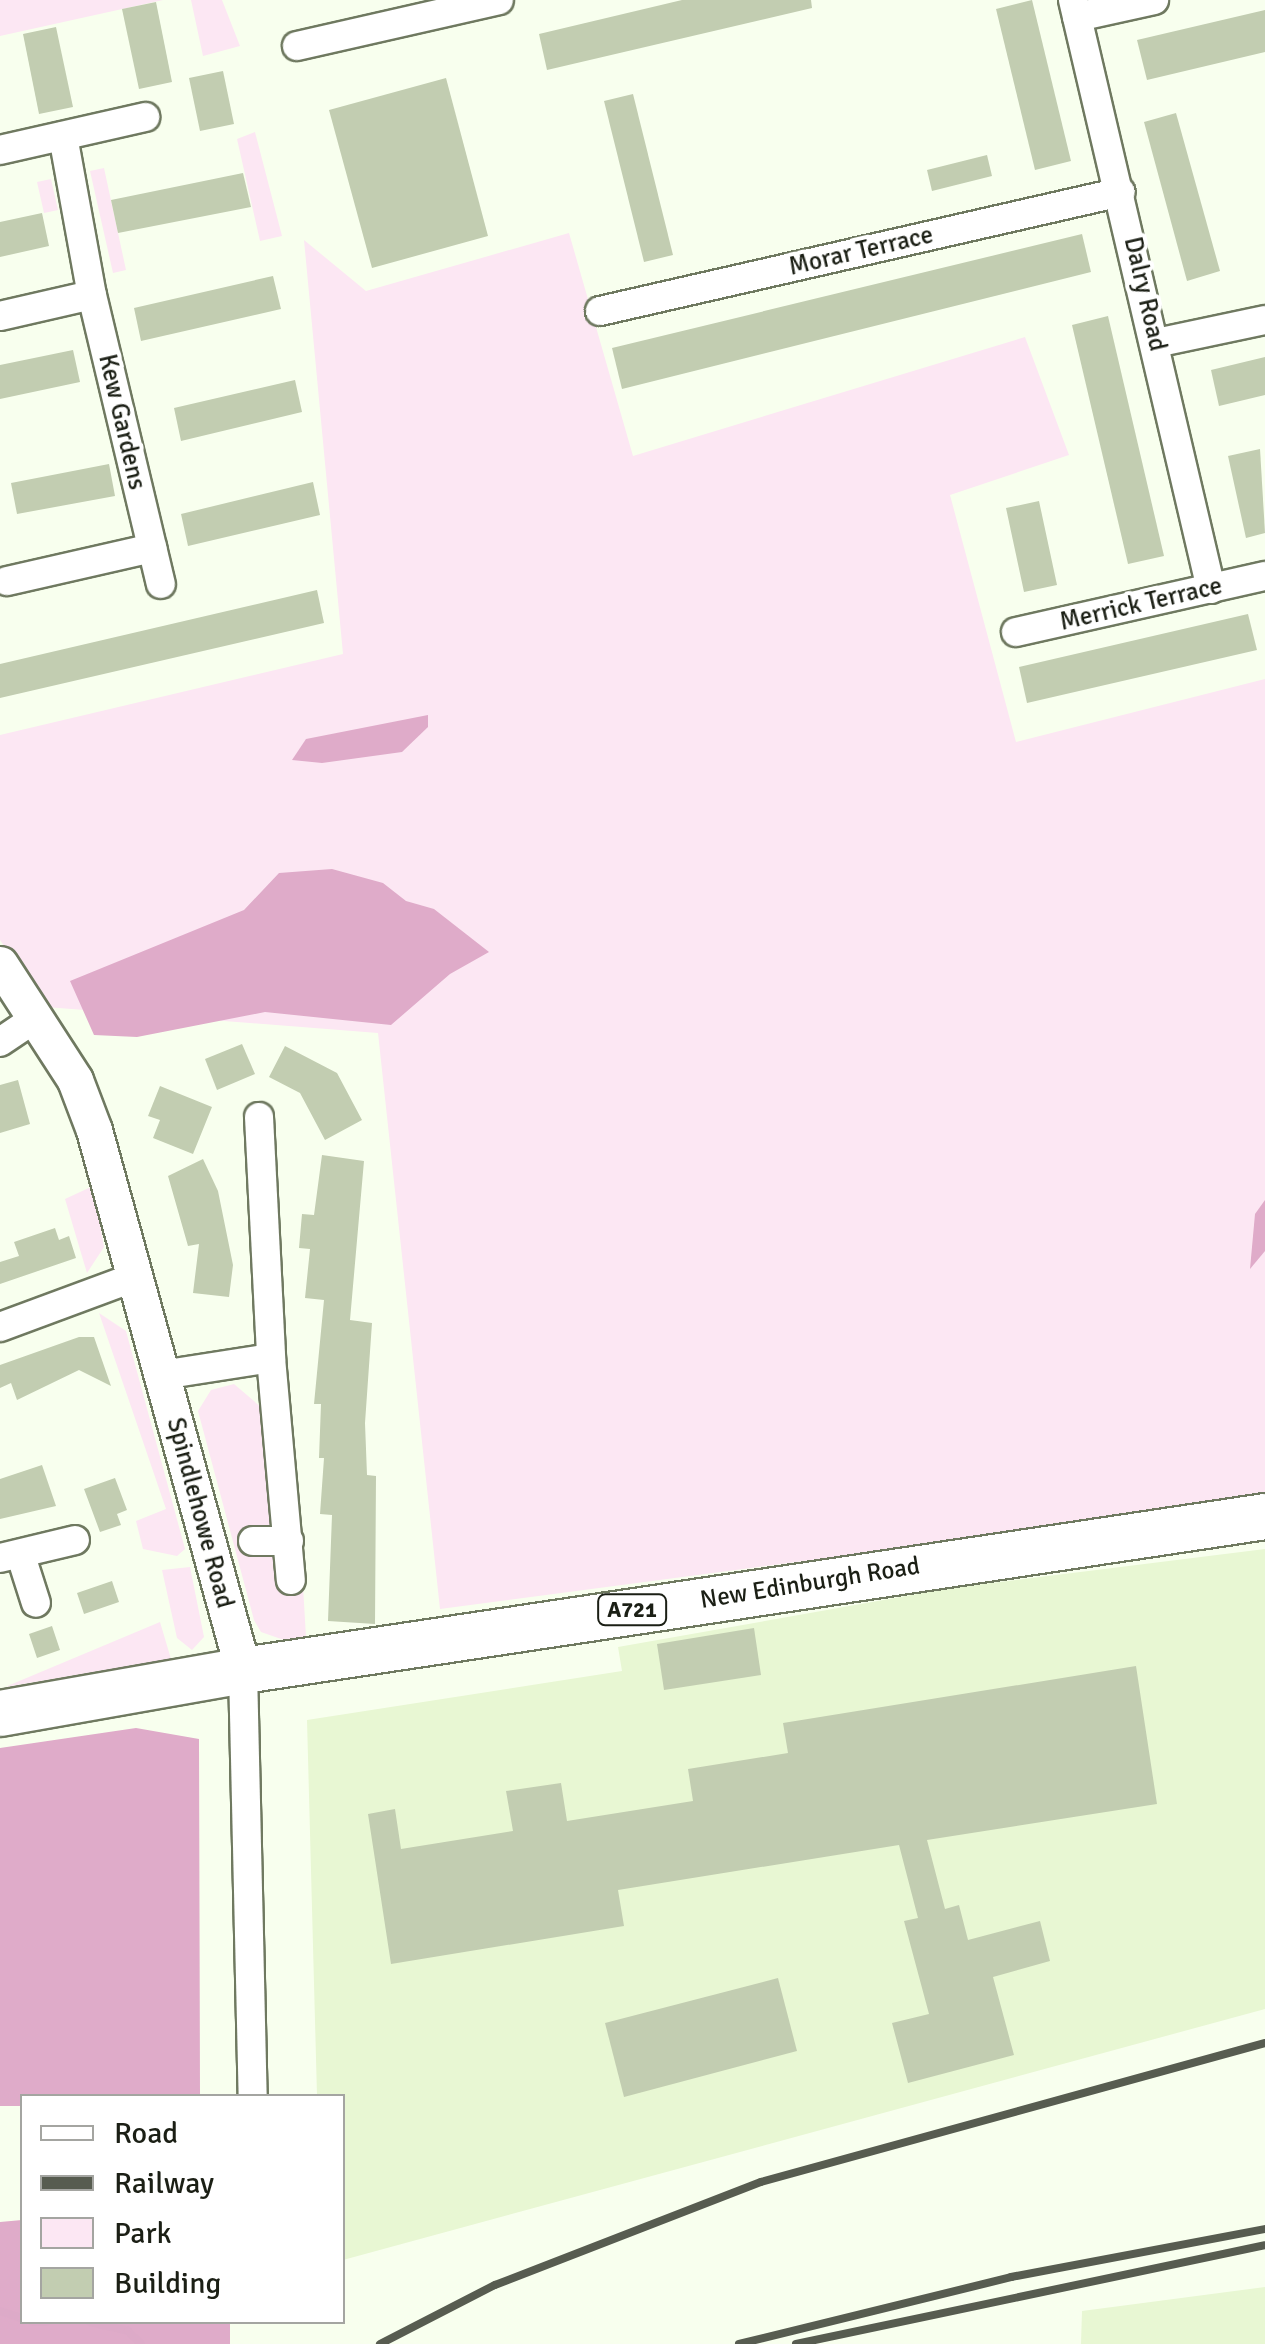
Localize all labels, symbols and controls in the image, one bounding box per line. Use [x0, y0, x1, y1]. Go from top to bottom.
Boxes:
street label: Morar Terrace [786, 220, 936, 282]
street label: Dalry Road [1117, 234, 1173, 354]
street label: Kew Gardens [92, 351, 152, 493]
street label: Merrick Terrace [1057, 571, 1225, 637]
street label: Spindlehowe Road [160, 1414, 240, 1612]
street label: New Edinburgh Road [698, 1551, 922, 1615]
road number: A721 [597, 1593, 667, 1627]
legend [20, 2094, 345, 2324]
text: Road [114, 2115, 178, 2152]
text: Railway [114, 2165, 214, 2202]
text: Park [114, 2215, 172, 2252]
text: Building [114, 2265, 221, 2302]

